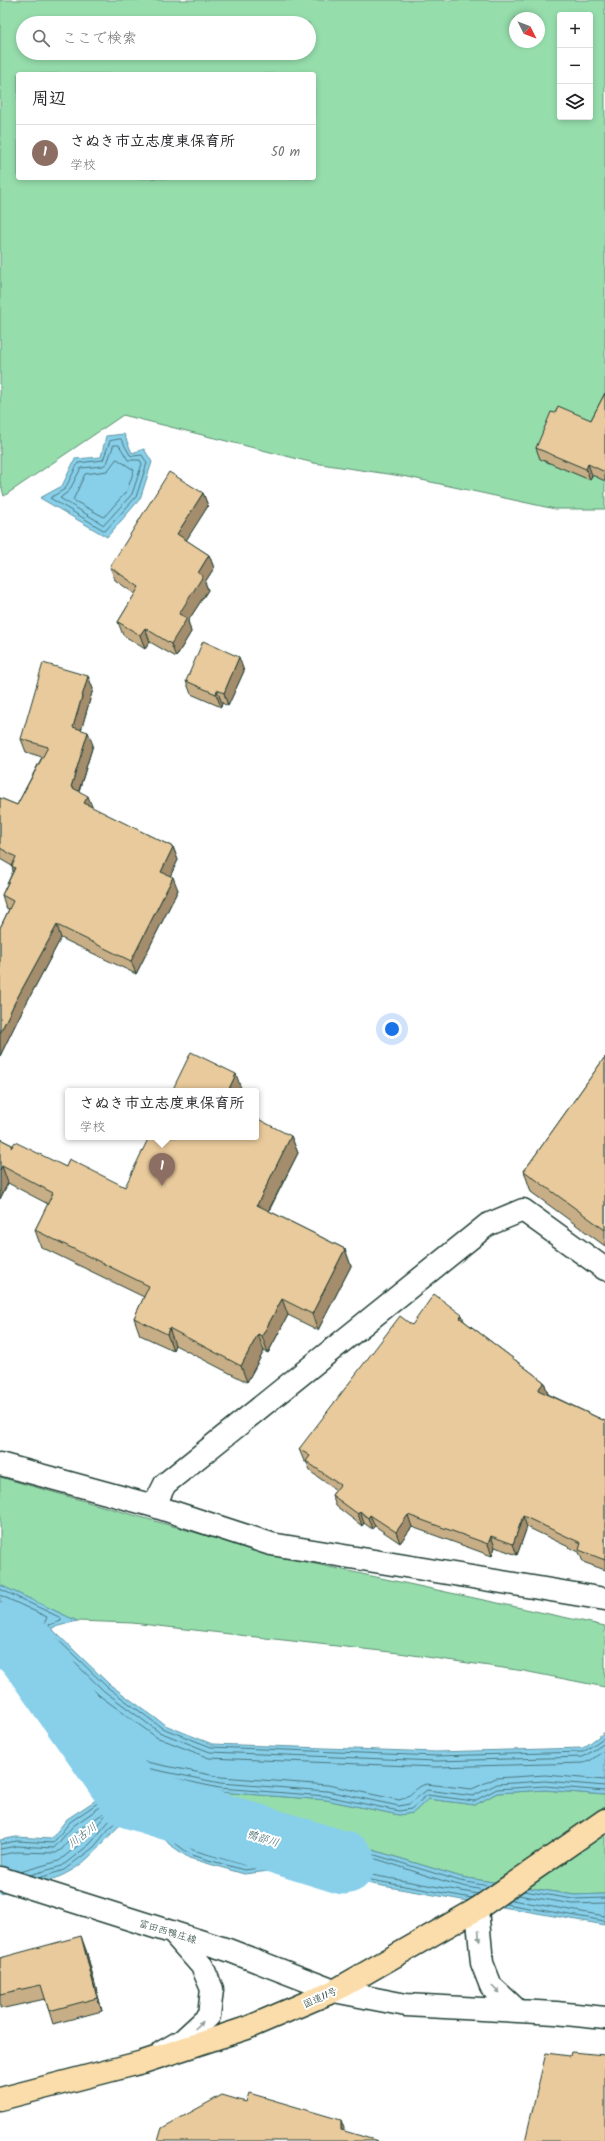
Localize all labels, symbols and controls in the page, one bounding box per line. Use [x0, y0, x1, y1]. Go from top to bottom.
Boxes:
north arrow [509, 12, 545, 48]
map controls [557, 12, 593, 120]
button: + [557, 12, 593, 48]
search box [16, 16, 316, 60]
icon: search [30, 27, 52, 49]
text: ここで検索 [62, 27, 137, 51]
button: − [557, 48, 593, 84]
button: layers [557, 84, 593, 120]
text: 周辺 [32, 86, 66, 113]
text: さぬき市立志度東保育所 [70, 130, 235, 154]
text: 1 [43, 142, 47, 163]
text: 50 m [271, 142, 300, 163]
text: 学校 [70, 155, 96, 176]
your location [382, 1019, 402, 1039]
popup [65, 1088, 259, 1140]
text: さぬき市立志度東保育所 [79, 1092, 245, 1116]
text: 学校 [79, 1117, 106, 1138]
pin: 1 [149, 1153, 175, 1186]
water label: 川古川 [64, 1819, 101, 1853]
water label: 鴨部川 [244, 1826, 281, 1852]
street label: 富田西鴨庄線 [137, 1916, 199, 1948]
one-way arrow [476, 1930, 483, 1942]
street label: 国道11号 [301, 1983, 340, 2013]
one-way arrow [491, 1985, 501, 1995]
one-way arrow [194, 2020, 204, 2030]

